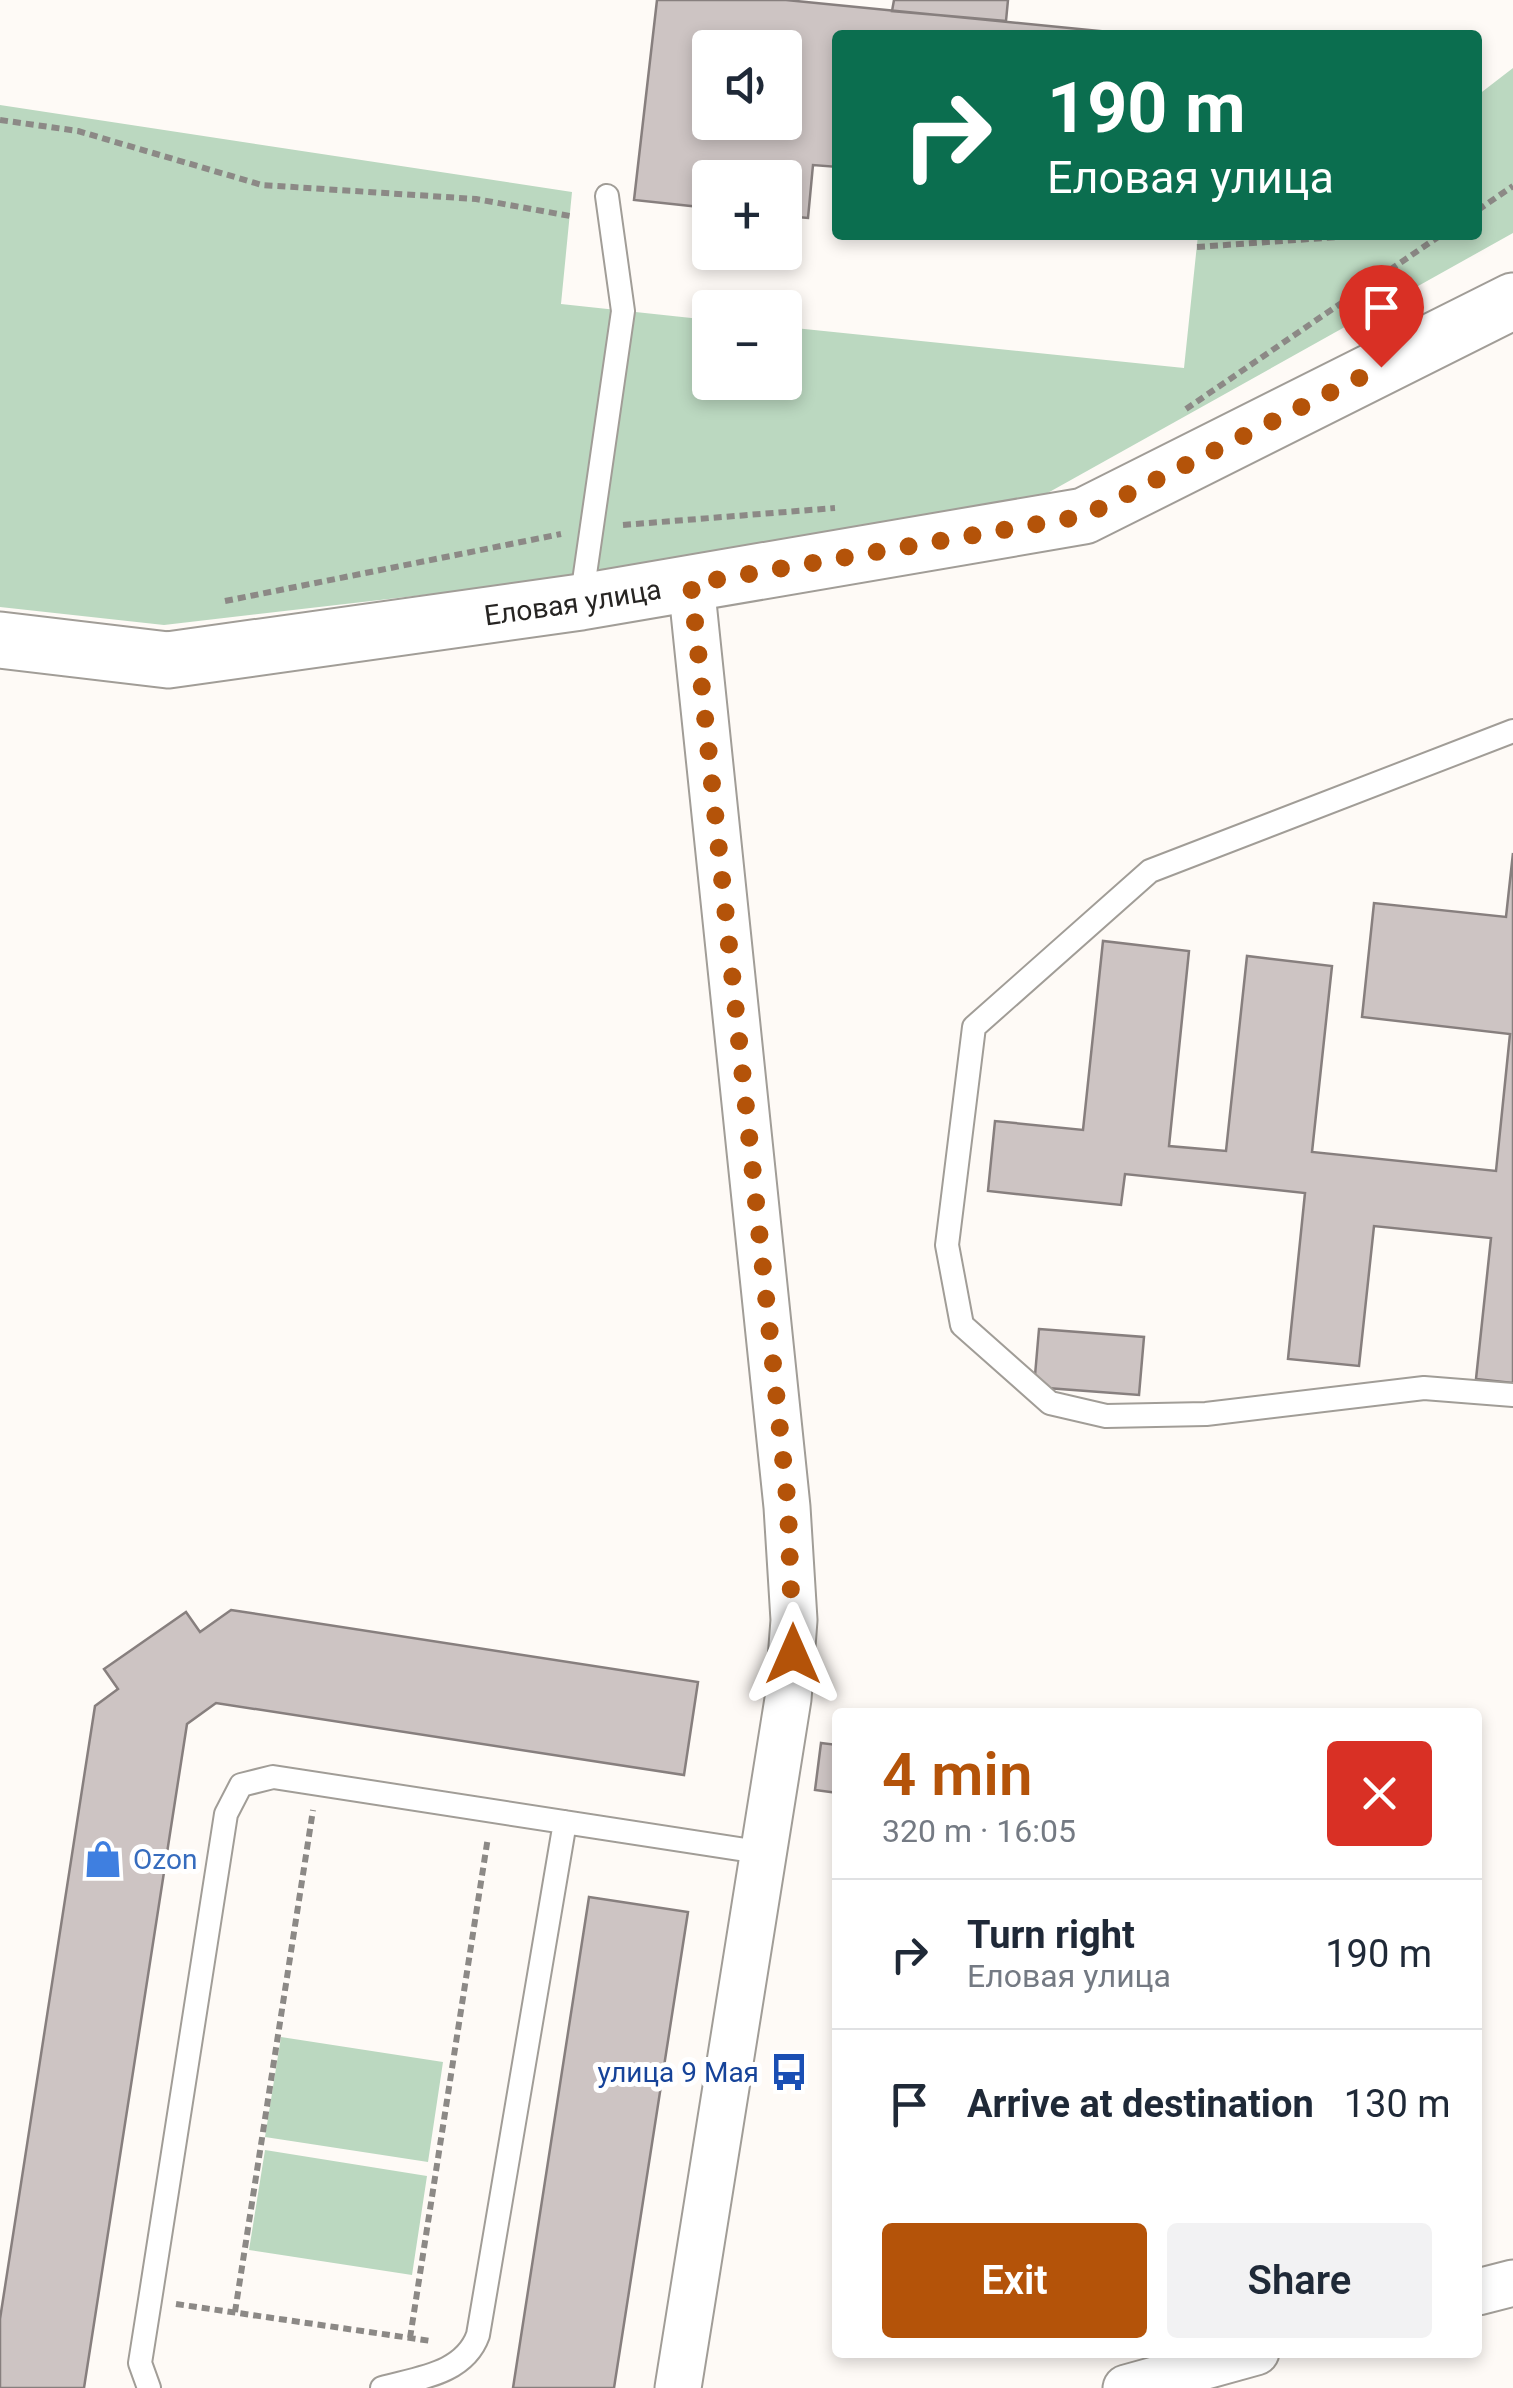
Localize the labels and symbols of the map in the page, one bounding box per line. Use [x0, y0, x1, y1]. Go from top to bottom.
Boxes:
pin [1339, 265, 1424, 368]
street label: Еловая улица [482, 572, 664, 632]
position arrow [741, 1602, 845, 1706]
shop icon: Ozon [82, 1838, 124, 1880]
place label: Ozon [133, 1843, 197, 1876]
bus stop icon: улица 9 Мая [768, 2051, 810, 2093]
place label: улица 9 Мая [597, 2056, 759, 2089]

